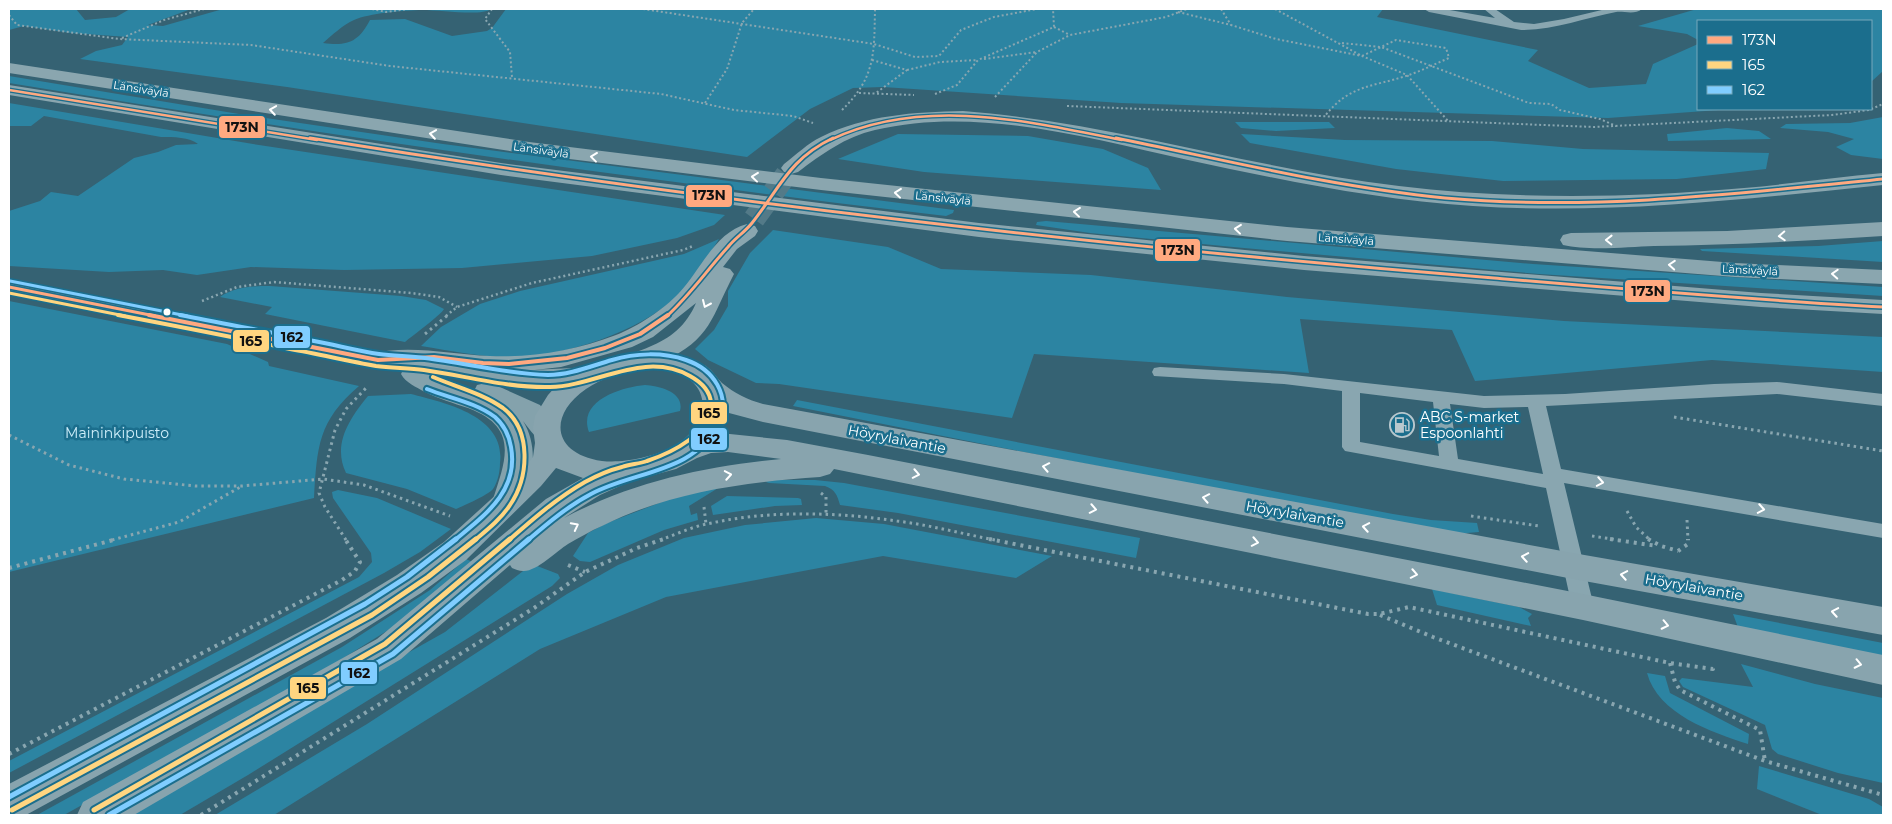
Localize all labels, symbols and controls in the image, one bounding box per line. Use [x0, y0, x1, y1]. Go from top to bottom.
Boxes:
legend [1697, 20, 1872, 110]
text: 173N [1742, 30, 1777, 49]
text: 165 [1742, 55, 1765, 74]
street label: Länsiväylä [112, 78, 170, 100]
text: 162 [1742, 80, 1765, 99]
one-way arrow [268, 105, 276, 116]
line badge: 173N [218, 115, 266, 139]
text: 173N [225, 118, 259, 136]
one-way arrow [429, 129, 437, 140]
street label: Länsiväylä [512, 139, 570, 161]
one-way arrow [590, 152, 598, 163]
one-way arrow [751, 172, 759, 183]
line badge: 173N [685, 184, 733, 208]
text: 173N [692, 186, 726, 204]
one-way arrow [894, 188, 902, 199]
street label: Länsiväylä [914, 188, 972, 208]
one-way arrow [1073, 207, 1081, 218]
one-way arrow [1234, 224, 1242, 235]
street label: Länsiväylä [1317, 230, 1375, 248]
one-way arrow [1778, 230, 1786, 241]
one-way arrow [1605, 235, 1613, 245]
line badge: 173N [1154, 238, 1201, 262]
text: 173N [1161, 241, 1195, 259]
one-way arrow [1668, 259, 1676, 270]
street label: Länsiväylä [1722, 262, 1778, 278]
one-way arrow [1830, 269, 1838, 280]
line badge: 173N [1624, 279, 1671, 303]
text: 173N [1631, 282, 1665, 300]
one-way arrow [702, 299, 713, 308]
unlabelled marker [162, 307, 172, 317]
line badge: 162 [273, 325, 311, 349]
text: 162 [281, 328, 303, 346]
line badge: 165 [232, 329, 270, 353]
text: 165 [240, 332, 262, 350]
line badge: 165 [690, 401, 728, 425]
text: 165 [698, 404, 720, 422]
place label: ABC S-market Espoonlahti [1420, 408, 1520, 442]
fuel station icon: ABC S-market Espoonlahti [1389, 412, 1415, 438]
street label: Höyrylaivantie [846, 421, 948, 457]
park label: Maininkipuisto [65, 424, 169, 442]
line badge: 162 [690, 427, 728, 451]
text: 162 [698, 430, 720, 448]
one-way arrow [1042, 463, 1051, 473]
one-way arrow [912, 468, 920, 479]
one-way arrow [724, 470, 733, 480]
one-way arrow [1597, 476, 1605, 487]
one-way arrow [1201, 493, 1210, 503]
street label: Höyrylaivantie [1244, 497, 1346, 531]
one-way arrow [1088, 504, 1097, 514]
one-way arrow [1756, 504, 1765, 514]
one-way arrow [570, 522, 579, 532]
one-way arrow [1361, 523, 1370, 533]
one-way arrow [1251, 536, 1259, 547]
one-way arrow [1521, 552, 1530, 563]
one-way arrow [1410, 568, 1419, 578]
one-way arrow [1619, 570, 1628, 580]
street label: Höyrylaivantie [1643, 570, 1745, 604]
one-way arrow [1831, 608, 1840, 618]
one-way arrow [1661, 619, 1669, 629]
one-way arrow [1854, 659, 1863, 669]
line badge: 162 [340, 661, 378, 685]
text: 162 [348, 664, 370, 682]
line badge: 165 [289, 676, 327, 700]
text: 165 [297, 679, 319, 697]

